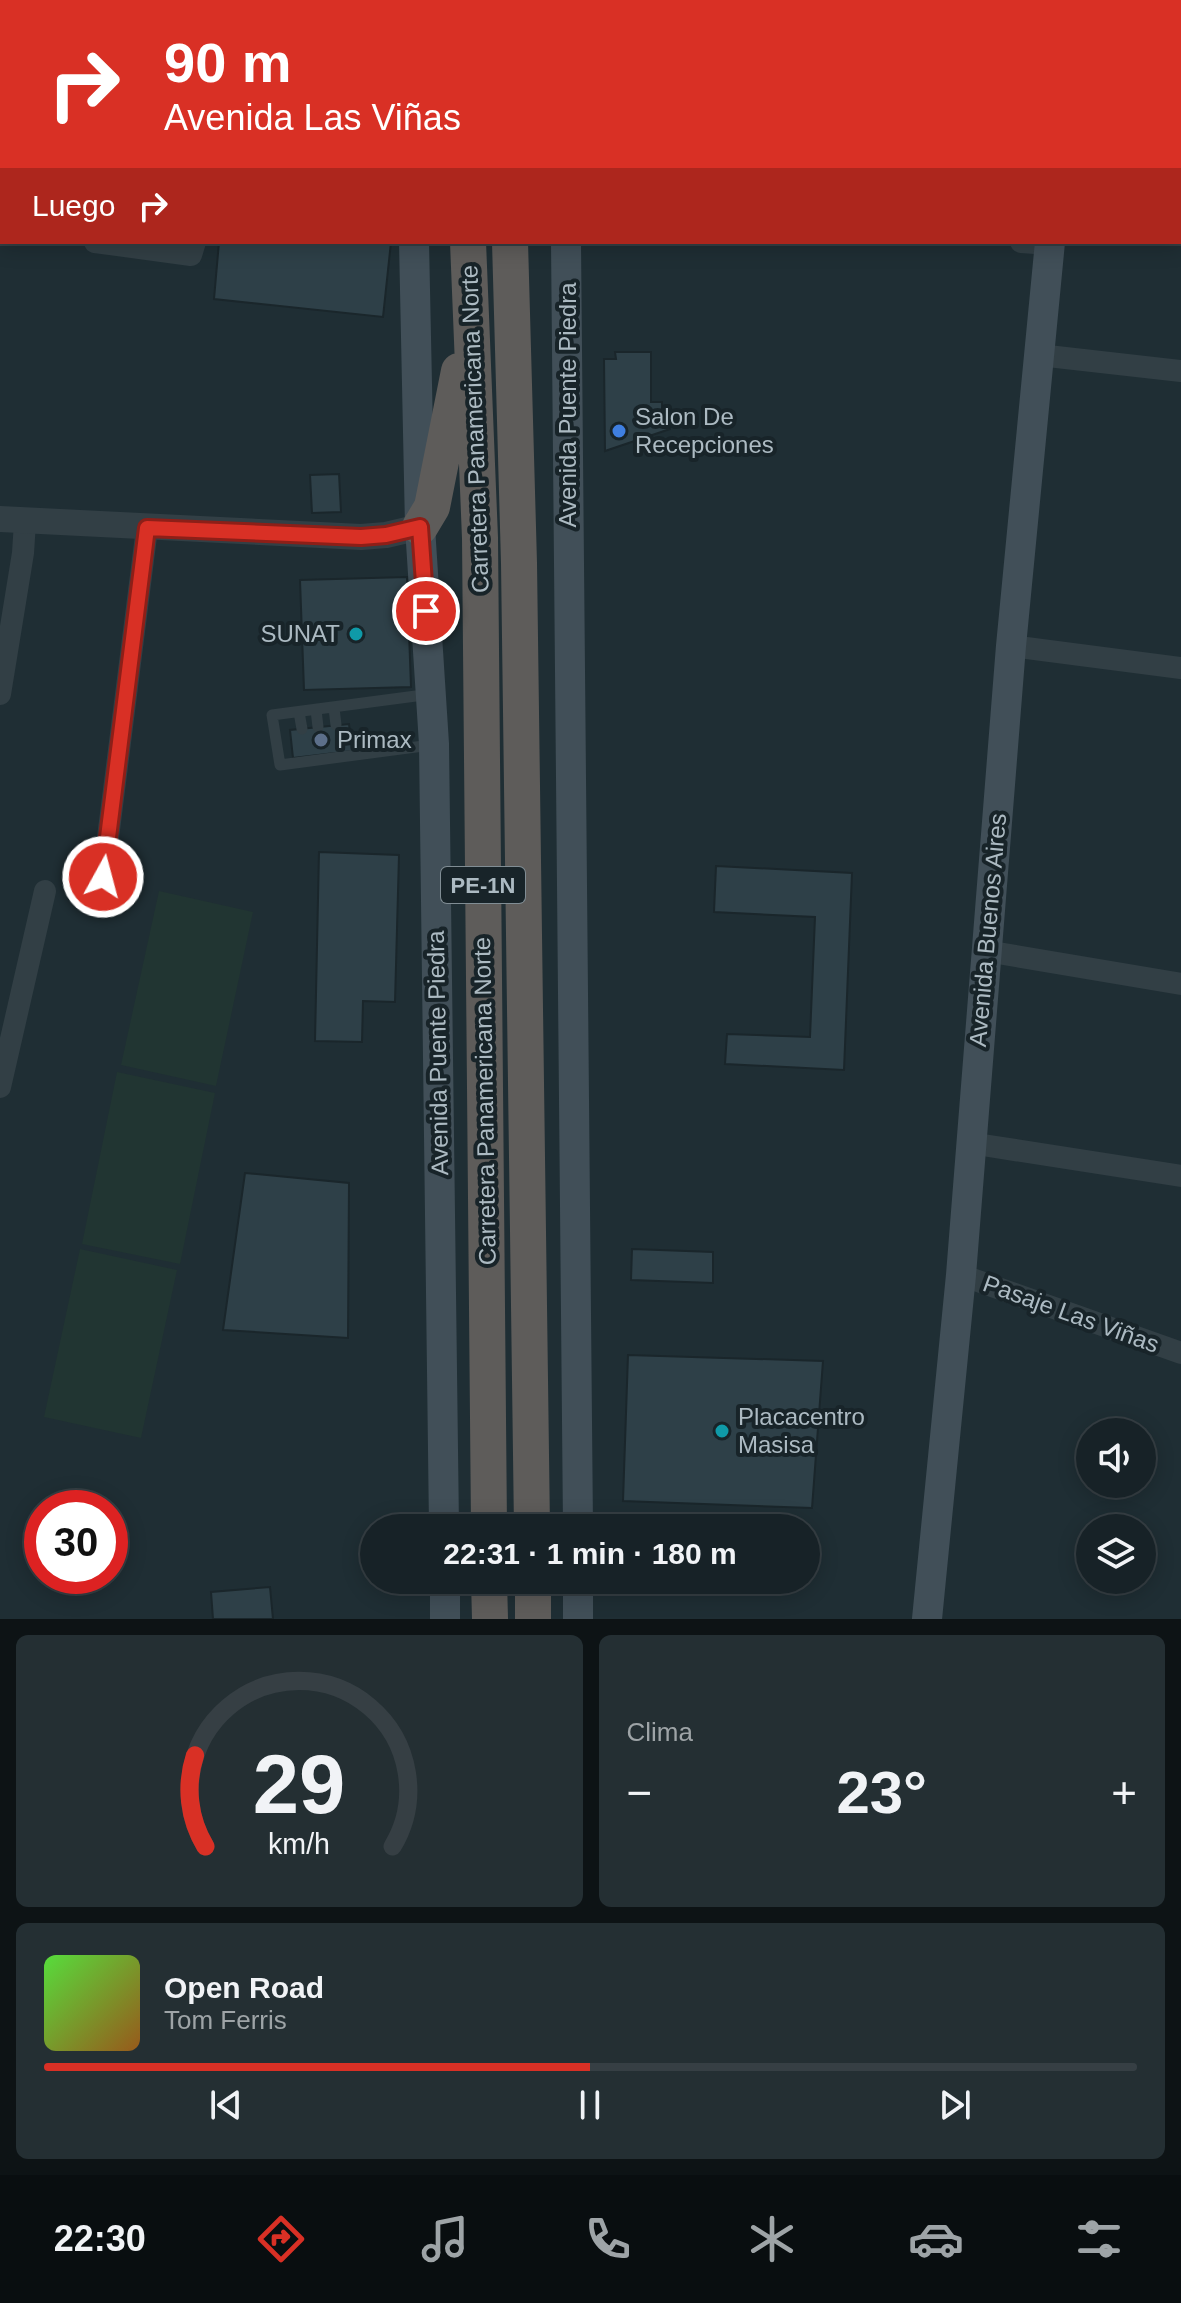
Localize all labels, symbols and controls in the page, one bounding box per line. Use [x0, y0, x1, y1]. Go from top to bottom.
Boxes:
text: 90 m [164, 31, 292, 94]
icon: right [32, 32, 136, 136]
text: Avenida Las Viñas [164, 97, 461, 138]
icon: right [131, 184, 175, 228]
text: Luego [32, 189, 115, 222]
street label: Carretera Panamericana Norte [455, 265, 494, 593]
street label: Avenida Puente Piedra [554, 282, 581, 528]
place label: Salon De Recepciones [635, 403, 774, 458]
marker: Salon De Recepciones [610, 422, 628, 440]
pin [392, 577, 460, 645]
icon: arrive [404, 589, 448, 633]
place label: SUNAT [260, 620, 340, 647]
marker: SUNAT [347, 625, 365, 643]
place label: Primax [337, 726, 412, 753]
marker: Primax [312, 731, 330, 749]
street label: Avenida Buenos Aires [964, 812, 1011, 1048]
position arrow [61, 835, 145, 919]
road number: PE-1N [441, 867, 525, 903]
street label: Avenida Puente Piedra [422, 930, 453, 1176]
street label: Carretera Panamericana Norte [468, 937, 501, 1265]
street label: Pasaje Las Viñas [980, 1269, 1163, 1358]
place label: Placacentro Masisa [738, 1403, 865, 1458]
map controls [1076, 1418, 1156, 1594]
button: sound [1076, 1418, 1156, 1498]
marker: Placacentro Masisa [713, 1422, 731, 1440]
speed limit sign: 30 [24, 1490, 128, 1594]
button: layers [1076, 1514, 1156, 1594]
text: 22:31 · 1 min · 180 m [443, 1537, 737, 1570]
text: Clima [627, 1717, 693, 1747]
text: 29 [253, 1738, 346, 1831]
text: 23° [836, 1759, 927, 1826]
text: − [627, 1768, 652, 1817]
text: + [1111, 1768, 1137, 1817]
text: km/h [268, 1828, 330, 1860]
text: Open Road [164, 1971, 324, 2004]
text: Tom Ferris [164, 2005, 287, 2035]
icon: previous [204, 2083, 248, 2127]
icon: pause [568, 2083, 612, 2127]
icon: next [933, 2083, 977, 2127]
icon: directions [253, 2211, 309, 2267]
icon: music [417, 2211, 473, 2267]
icon: phone [580, 2211, 636, 2267]
icon: climate [744, 2211, 800, 2267]
icon: car [908, 2211, 964, 2267]
icon: filters [1071, 2211, 1127, 2267]
text: 22:30 [54, 2218, 146, 2259]

